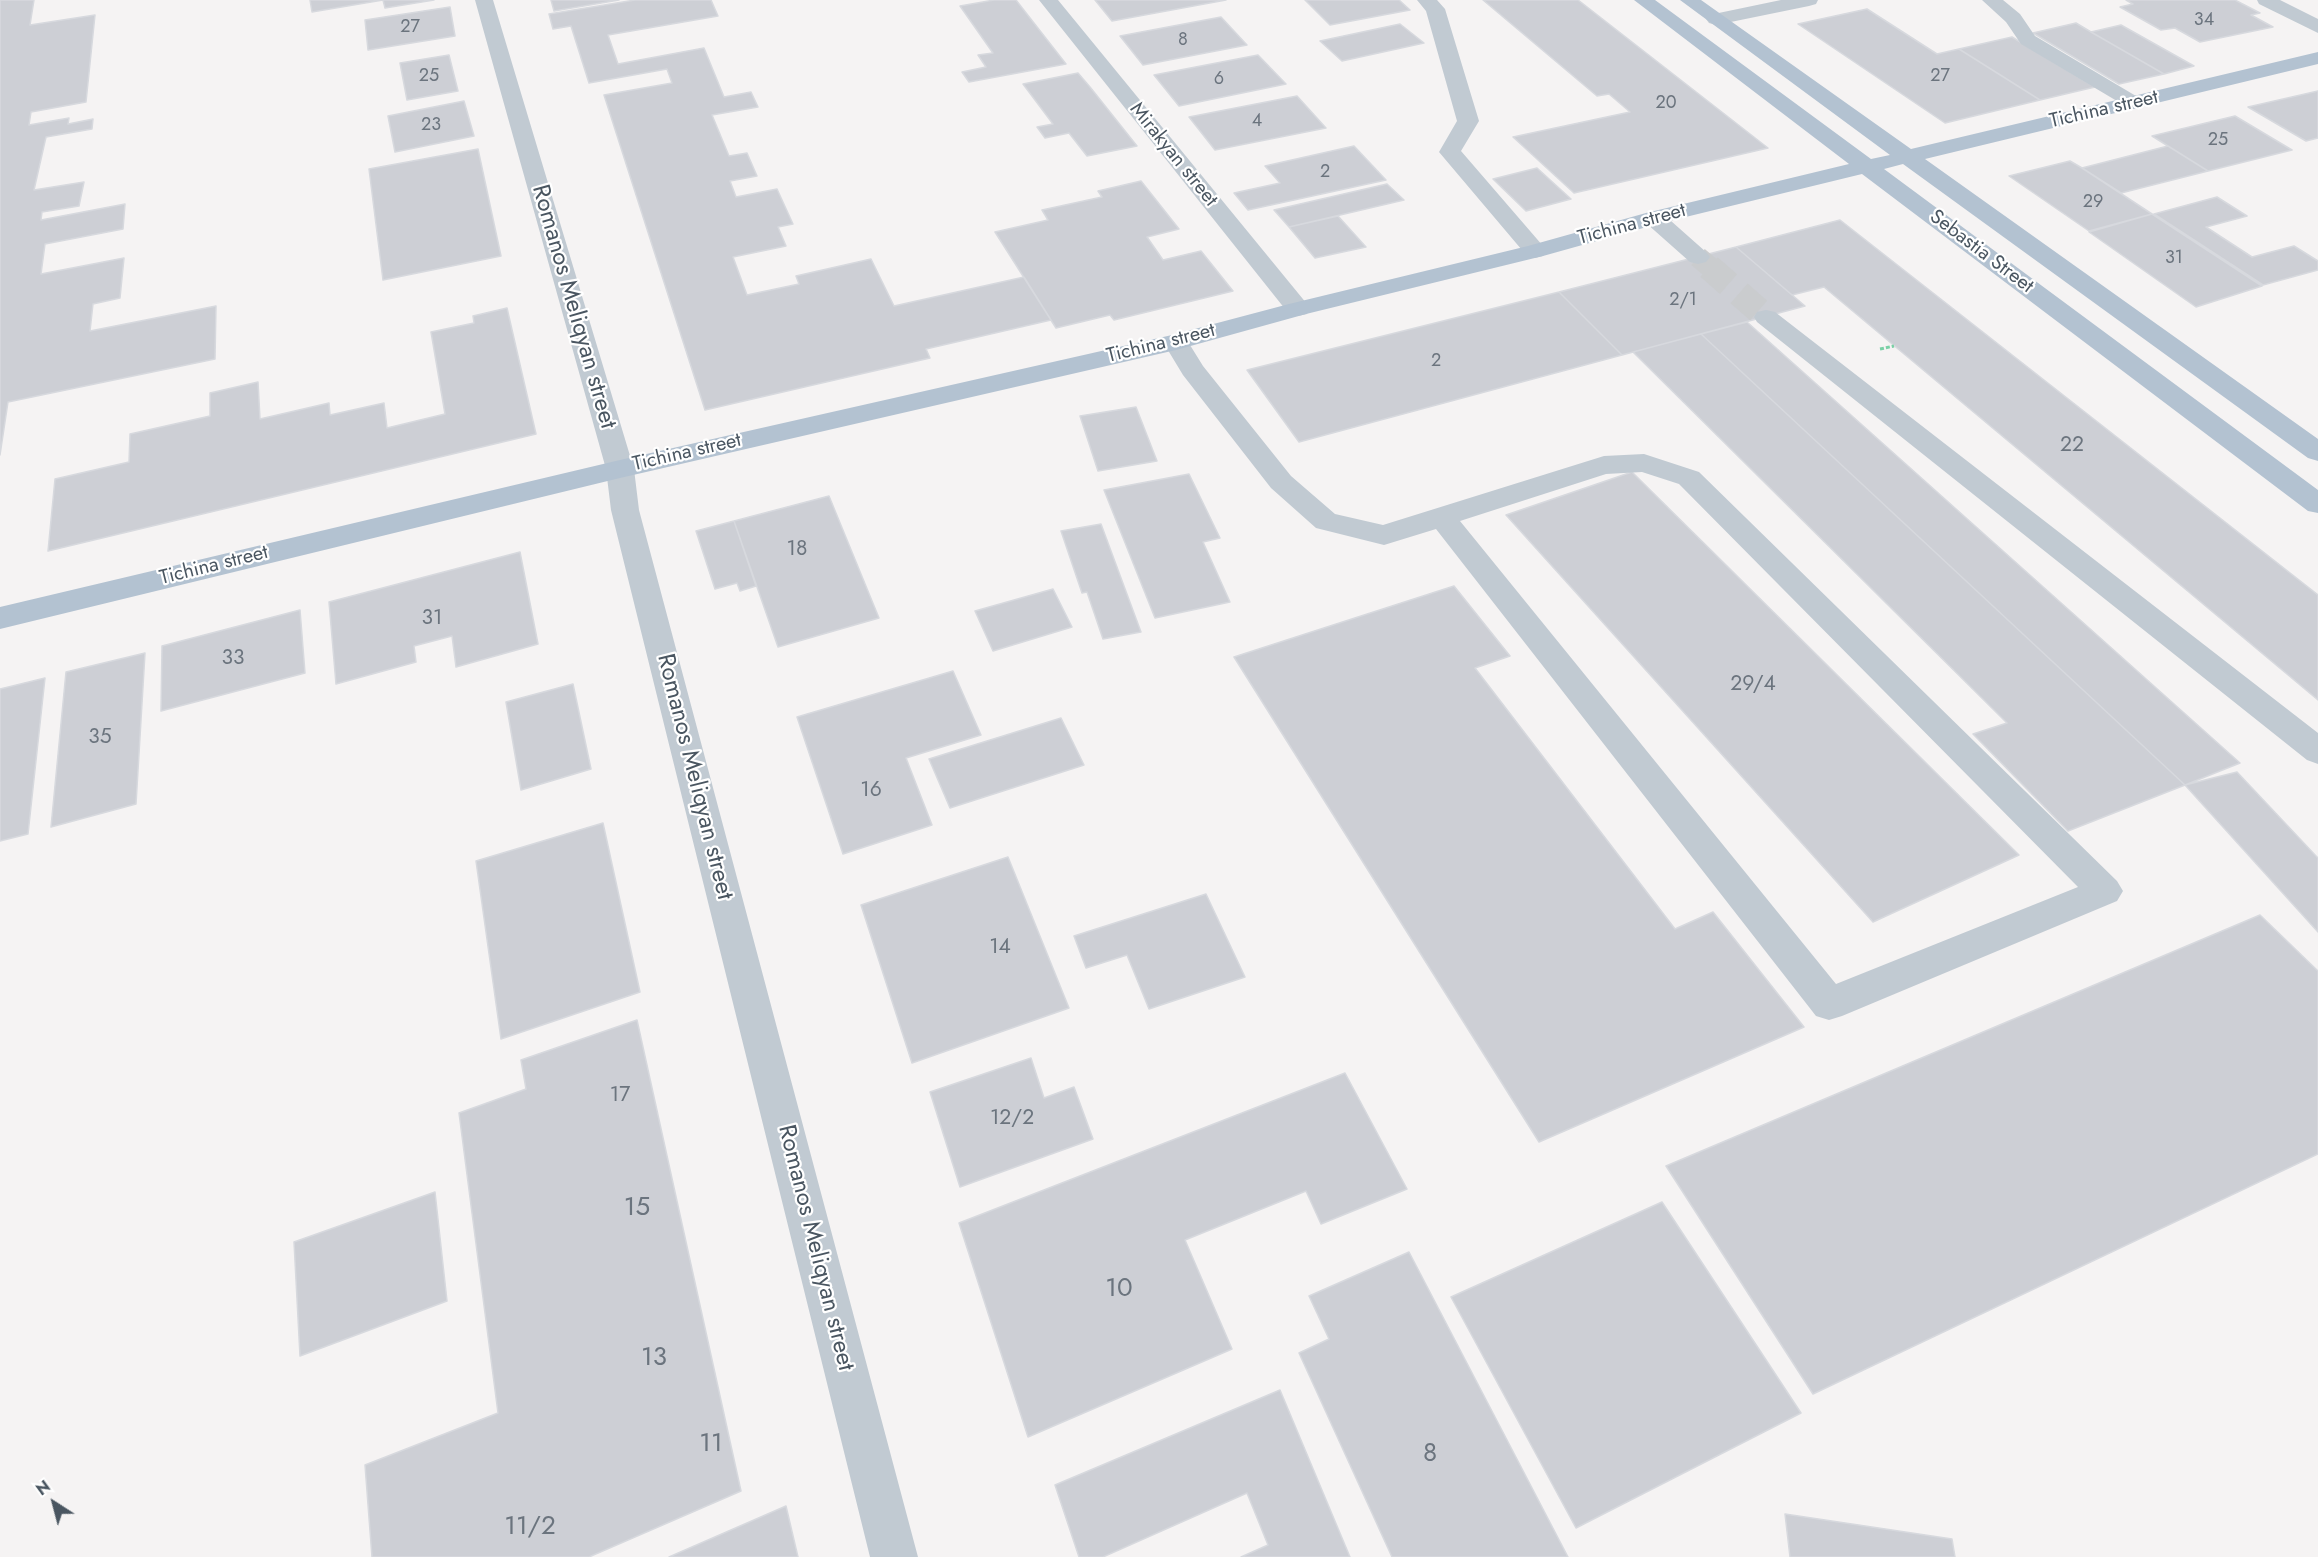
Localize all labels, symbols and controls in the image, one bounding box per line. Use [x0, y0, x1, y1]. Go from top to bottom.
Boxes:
house number: 34 [2194, 10, 2214, 32]
house number: 27 [400, 17, 420, 39]
house number: 8 [1178, 30, 1188, 52]
house number: 25 [419, 66, 439, 88]
house number: 27 [1930, 66, 1950, 88]
house number: 6 [1214, 69, 1224, 91]
street label: Tichina street [2047, 86, 2161, 134]
house number: 20 [1655, 93, 1677, 115]
street label: Mirakyan street [1124, 98, 1222, 212]
house number: 4 [1252, 111, 1262, 133]
house number: 23 [421, 115, 441, 137]
house number: 25 [2208, 130, 2228, 152]
house number: 2 [1320, 162, 1330, 184]
street label: Romanos Meliqyan street [524, 182, 622, 432]
house number: 29 [2083, 192, 2103, 214]
street label: Tichina street [1575, 199, 1689, 251]
street label: Sebastia Street [1924, 205, 2038, 299]
house number: 31 [2165, 248, 2183, 270]
house number: 2/1 [1669, 290, 1697, 312]
street label: Tichina street [1104, 319, 1218, 369]
house number: 2 [1431, 351, 1441, 373]
street label: Tichina street [630, 429, 744, 477]
house number: 22 [2060, 433, 2084, 459]
house number: 18 [787, 537, 807, 563]
street label: Tichina street [157, 541, 271, 591]
house number: 31 [422, 606, 442, 632]
house number: 33 [222, 646, 244, 672]
street label: Romanos Meliqyan street [650, 651, 738, 903]
house number: 29/4 [1730, 672, 1776, 698]
house number: 35 [88, 725, 112, 751]
house number: 16 [860, 778, 882, 804]
house number: 14 [989, 935, 1011, 961]
house number: 17 [610, 1083, 630, 1109]
house number: 12/2 [990, 1106, 1034, 1132]
street label: Romanos Meliqyan street [771, 1122, 859, 1374]
house number: 15 [624, 1193, 650, 1225]
house number: 10 [1105, 1274, 1133, 1306]
house number: 13 [641, 1343, 667, 1375]
house number: 11 [699, 1429, 723, 1461]
house number: 8 [1423, 1439, 1437, 1471]
north arrow [24, 1473, 84, 1533]
text: N [31, 1475, 55, 1501]
house number: 11/2 [504, 1512, 556, 1544]

